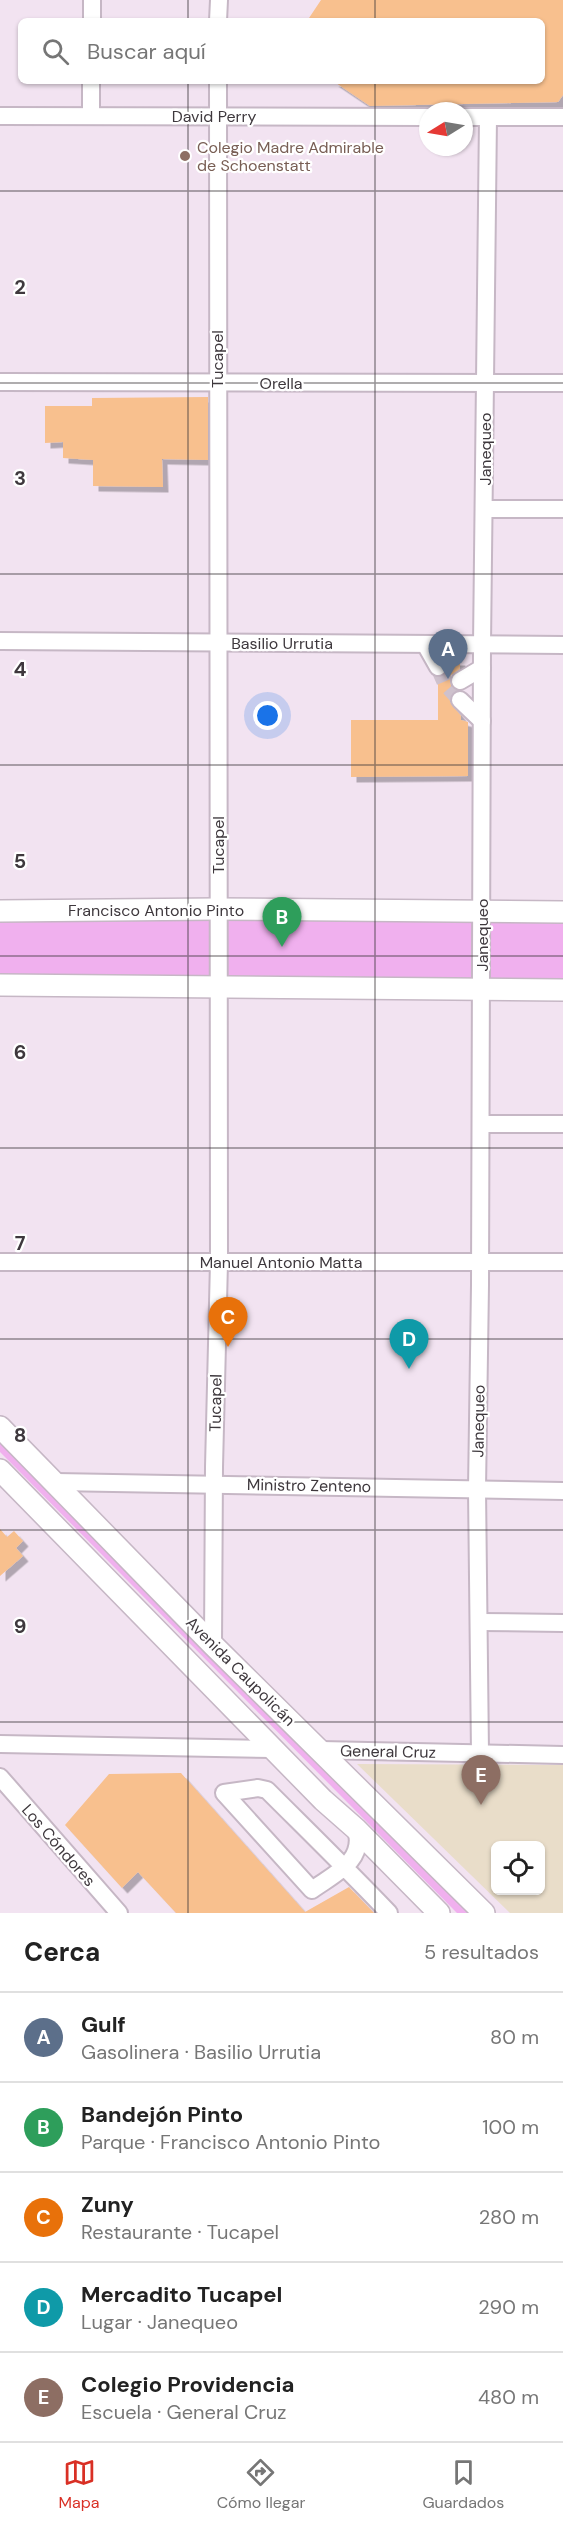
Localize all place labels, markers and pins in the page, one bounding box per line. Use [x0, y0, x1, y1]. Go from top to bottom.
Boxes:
place label: Colegio Madre Admirable de Schoenstatt [197, 137, 384, 176]
marker: Colegio Madre Admirable de Schoenstatt [178, 149, 192, 163]
pin: A [428, 630, 468, 679]
pin: B [262, 898, 302, 947]
pin: C [208, 1298, 248, 1347]
pin: D [390, 1320, 428, 1369]
pin: E [462, 1756, 500, 1805]

